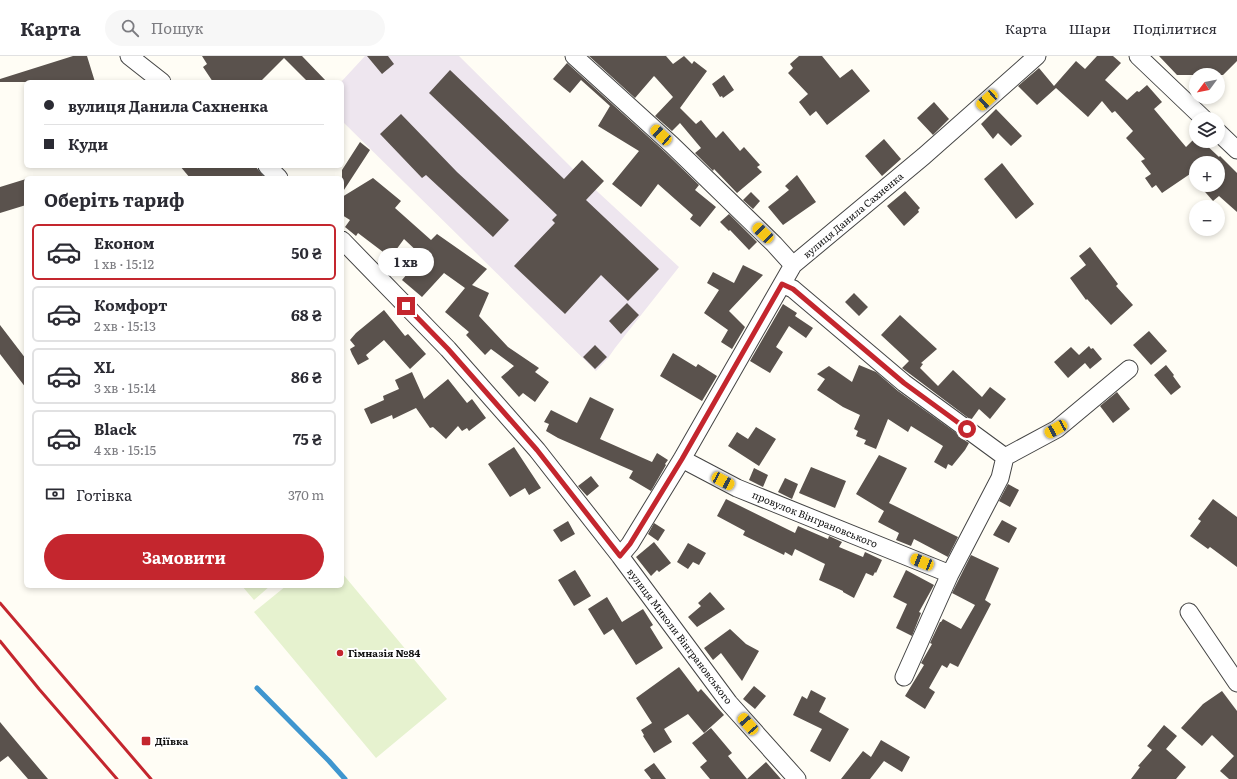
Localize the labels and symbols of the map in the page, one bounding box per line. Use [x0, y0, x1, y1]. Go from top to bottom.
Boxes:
north arrow [1189, 68, 1225, 104]
car [974, 88, 1000, 112]
car [648, 123, 674, 147]
street label: вулиця Данила Сахненка [799, 168, 907, 261]
car [750, 220, 776, 246]
callout: 1 хв [378, 248, 434, 276]
route end [397, 297, 415, 315]
car [1043, 418, 1069, 440]
route start [958, 420, 976, 438]
car [710, 470, 736, 492]
street label: провулок Вінграновського [750, 486, 880, 551]
car [909, 552, 935, 572]
street label: вулиця Миколи Вінграновського [624, 565, 737, 707]
place label: Гімназія №84 [348, 645, 420, 660]
marker: Гімназія №84 [335, 648, 345, 658]
car [736, 711, 760, 737]
place label: Діївка [155, 733, 188, 748]
marker: Діївка [140, 735, 152, 747]

